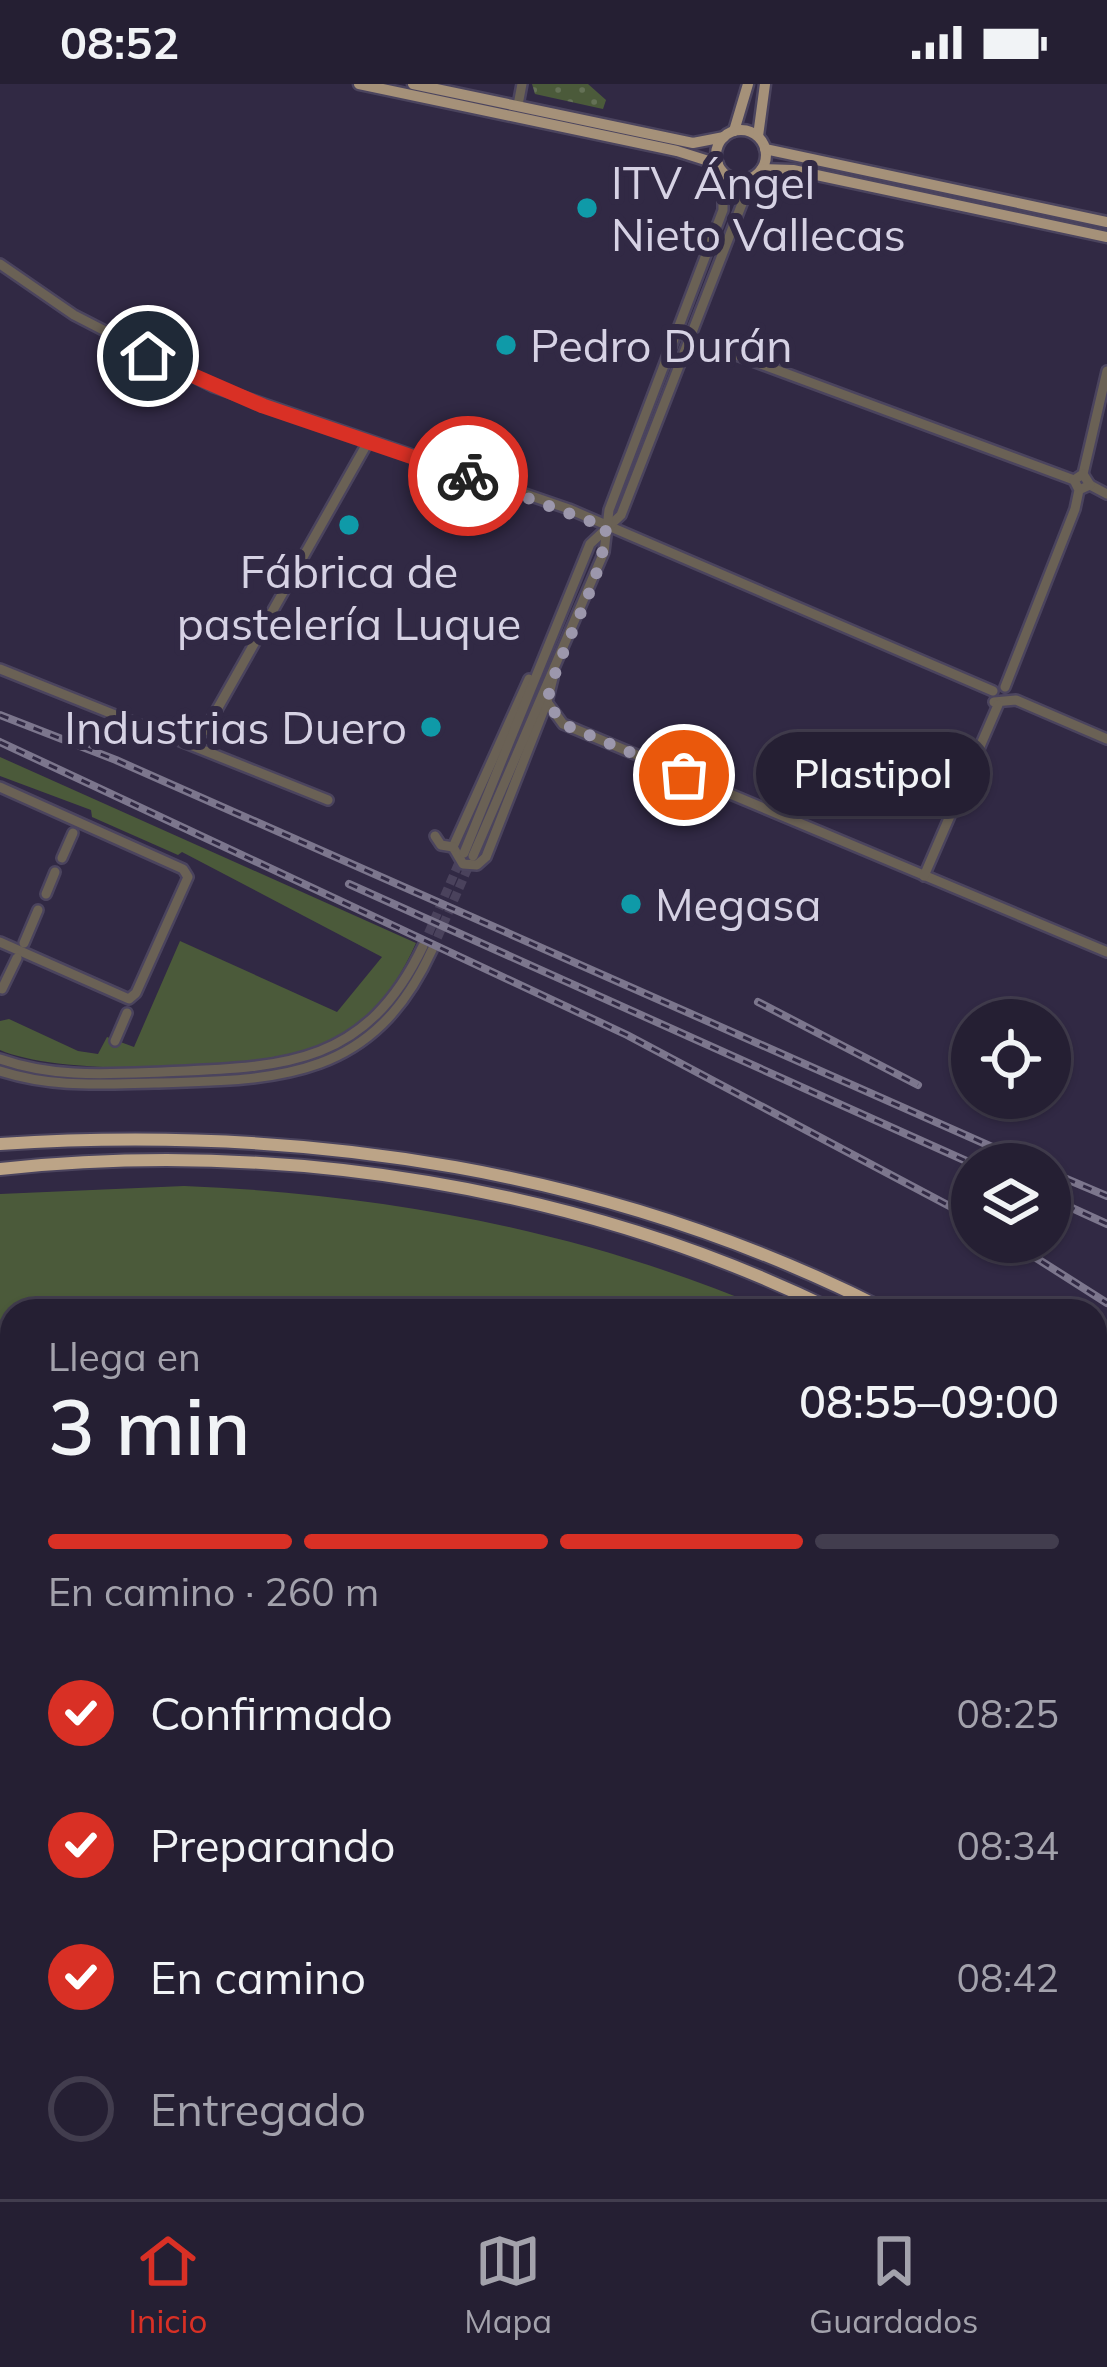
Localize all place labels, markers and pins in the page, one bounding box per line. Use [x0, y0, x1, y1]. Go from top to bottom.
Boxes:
place label: ITV Ángel Nieto Vallecas [611, 154, 906, 262]
marker: ITV Ángel Nieto Vallecas [574, 195, 600, 221]
pin [97, 305, 199, 407]
place label: Pedro Durán [530, 317, 793, 373]
marker: Pedro Durán [493, 332, 519, 358]
marker: Fábrica de pastelería Luque [336, 512, 362, 538]
place label: Fábrica de pastelería Luque [177, 543, 521, 651]
place label: Industrias Duero [64, 699, 407, 755]
marker: Industrias Duero [418, 714, 444, 740]
pin [633, 724, 735, 826]
callout: Plastipol [756, 733, 990, 817]
place label: Megasa [655, 876, 822, 932]
marker: Megasa [618, 891, 644, 917]

